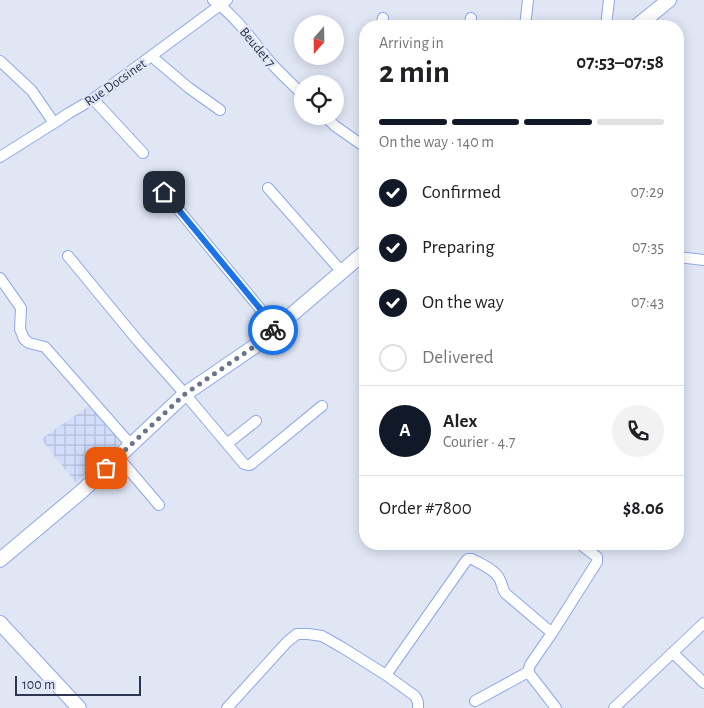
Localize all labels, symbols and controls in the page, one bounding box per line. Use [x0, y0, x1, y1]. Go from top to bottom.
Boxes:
north arrow [294, 15, 344, 65]
map controls [294, 15, 344, 125]
street label: Beudet 7 [237, 25, 278, 70]
text: Arriving in [379, 35, 444, 51]
text: 07:53–07:58 [576, 53, 664, 72]
street label: Rue Docsinet [82, 56, 149, 109]
text: 2 min [379, 56, 450, 88]
button: locate [294, 75, 344, 125]
text: On the way · 140 m [379, 134, 494, 150]
pin [143, 171, 185, 213]
icon: home [150, 178, 178, 206]
icon: check [379, 179, 407, 207]
text: Confirmed [422, 183, 501, 202]
text: 07:29 [630, 184, 664, 200]
icon: check [379, 234, 407, 262]
text: Preparing [422, 238, 495, 257]
text: 07:35 [632, 239, 664, 255]
icon: check [379, 289, 407, 317]
text: On the way [422, 293, 504, 312]
text: 07:43 [631, 294, 664, 310]
courier [248, 305, 298, 355]
icon: bike [259, 316, 287, 344]
text: Delivered [422, 348, 494, 367]
button: phone [612, 405, 664, 457]
text: Alex [443, 412, 477, 431]
text: A [399, 421, 411, 440]
text: Courier · 4.7 [443, 434, 515, 450]
pin [85, 447, 127, 489]
icon: bag [92, 454, 120, 482]
text: Order #7800 [379, 499, 472, 518]
text: $8.06 [623, 499, 664, 518]
scale bar [15, 673, 141, 696]
text: 100 m [22, 678, 55, 692]

